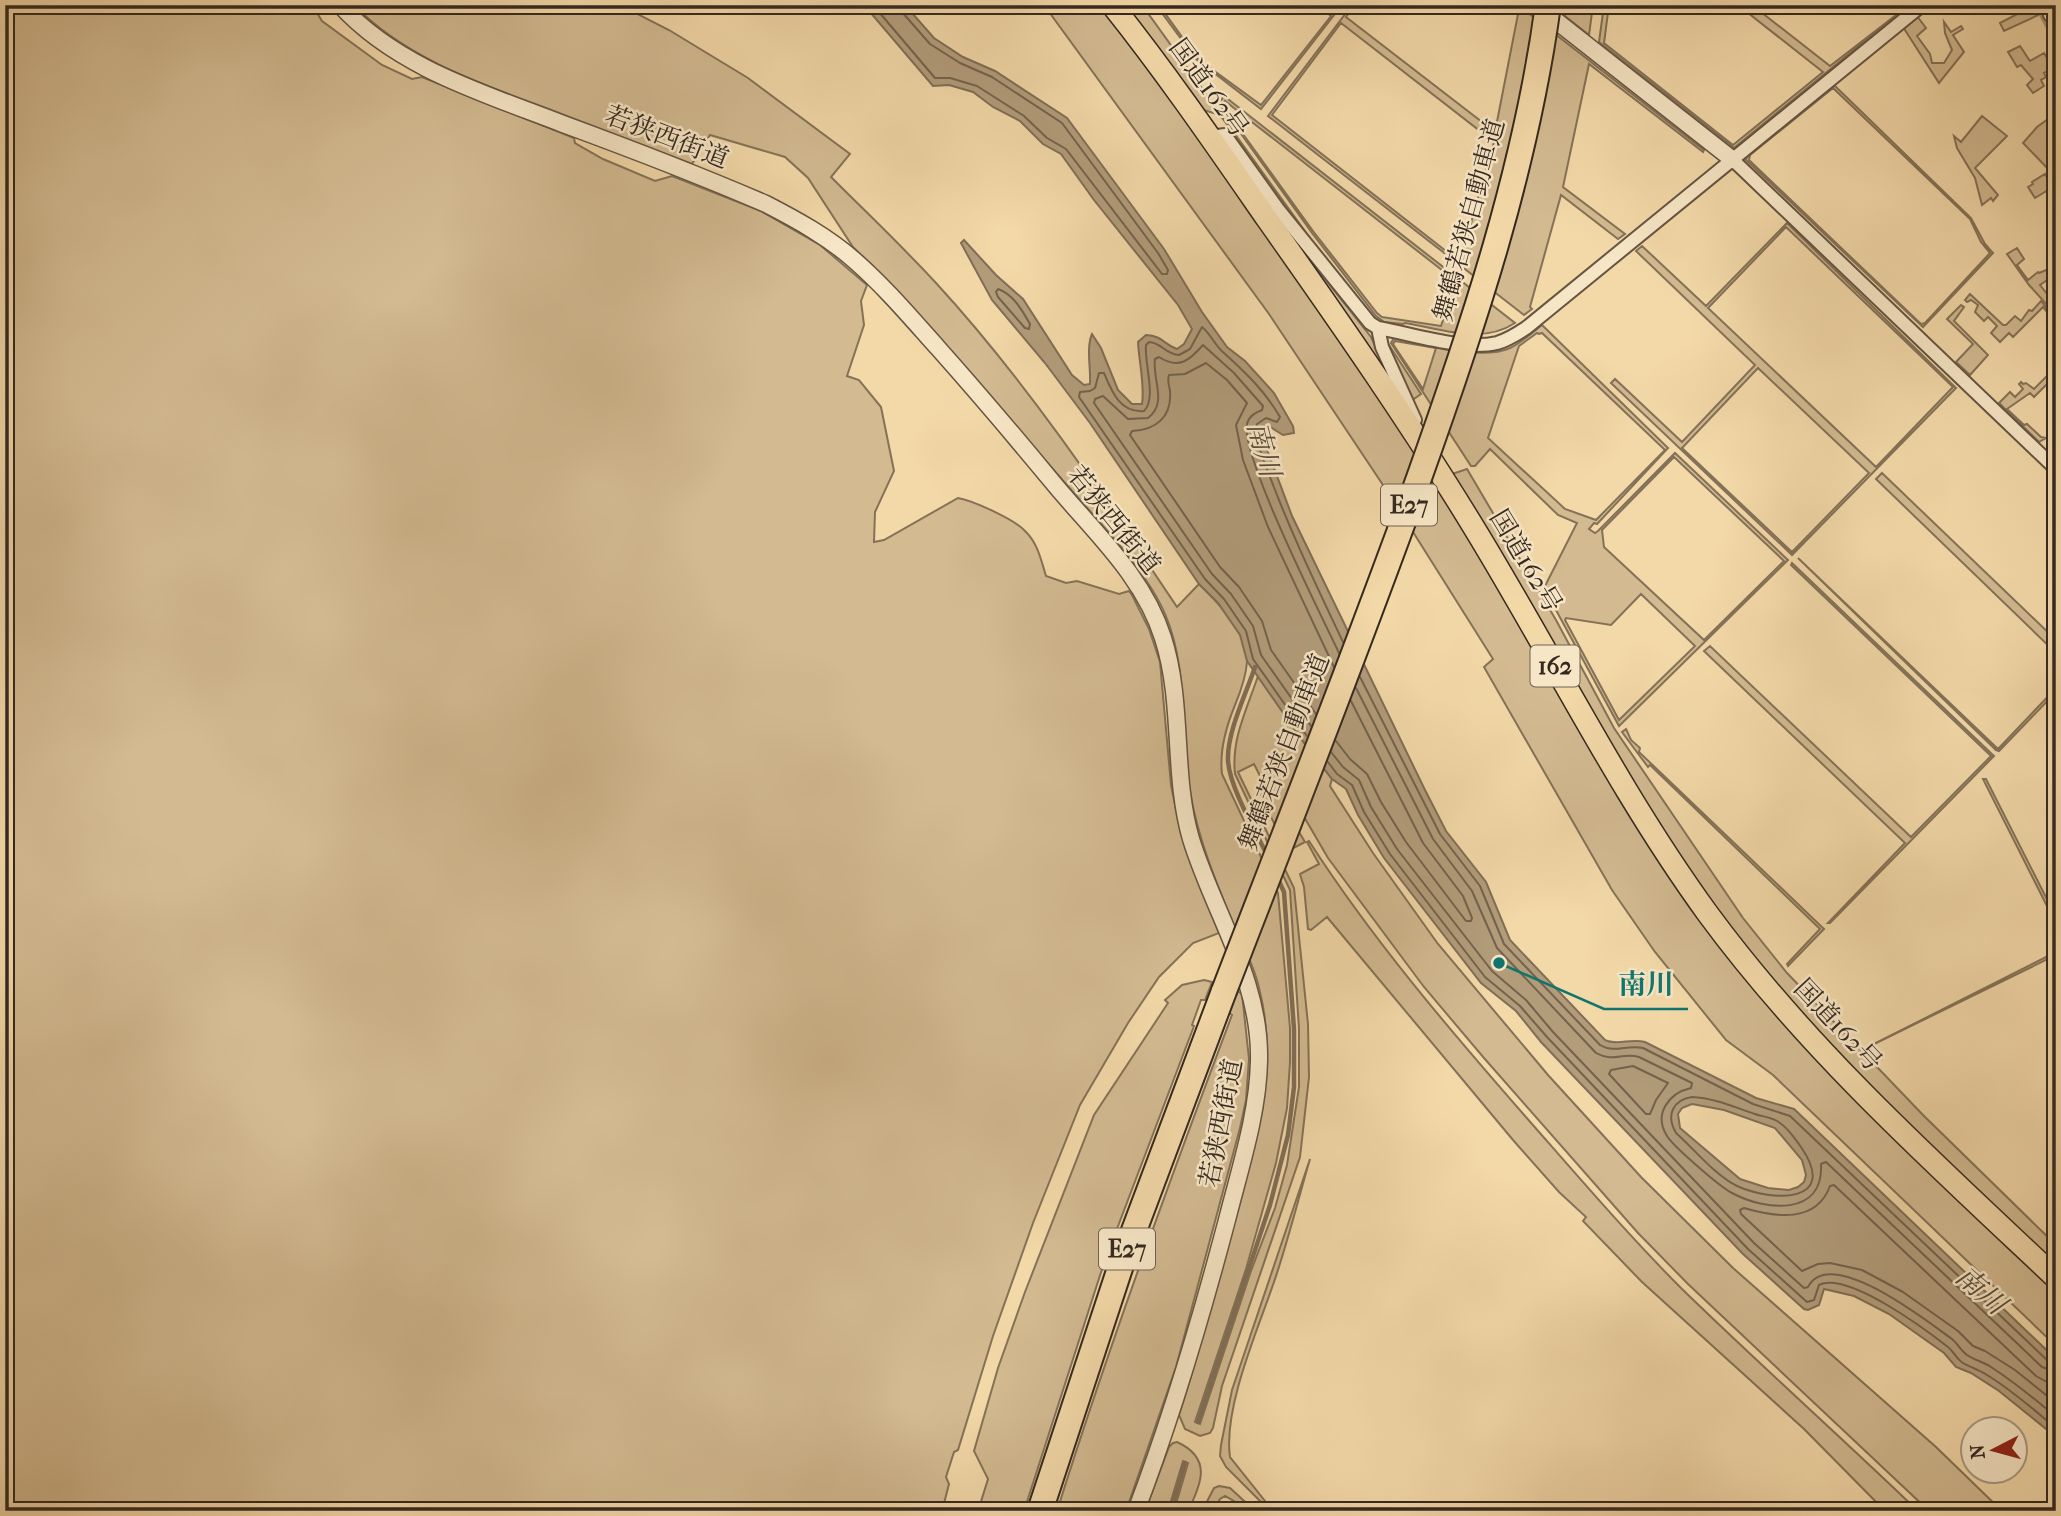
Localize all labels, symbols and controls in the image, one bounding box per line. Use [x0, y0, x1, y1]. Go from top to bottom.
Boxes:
street label: 国道162号 [1163, 33, 1255, 143]
street label: 若狭西街道 [601, 99, 733, 175]
street label: 舞鶴若狭自動車道 [1427, 116, 1511, 324]
water label: 南川 [1241, 418, 1288, 483]
street label: 若狭西街道 [1061, 460, 1167, 580]
road number: E27 [1381, 484, 1437, 526]
street label: 国道162号 [1483, 504, 1569, 618]
road number: 162 [1530, 646, 1580, 686]
street label: 舞鶴若狭自動車道 [1232, 649, 1336, 855]
callout: 南川 [1604, 960, 1688, 1009]
text: 南川 [1618, 968, 1674, 1001]
street label: 国道162号 [1788, 973, 1888, 1077]
street label: 若狭西街道 [1193, 1056, 1249, 1190]
road number: E27 [1099, 1228, 1155, 1269]
water label: 南川 [1949, 1259, 2015, 1323]
north arrow [1960, 1414, 2030, 1484]
text: N [1966, 1443, 1990, 1460]

